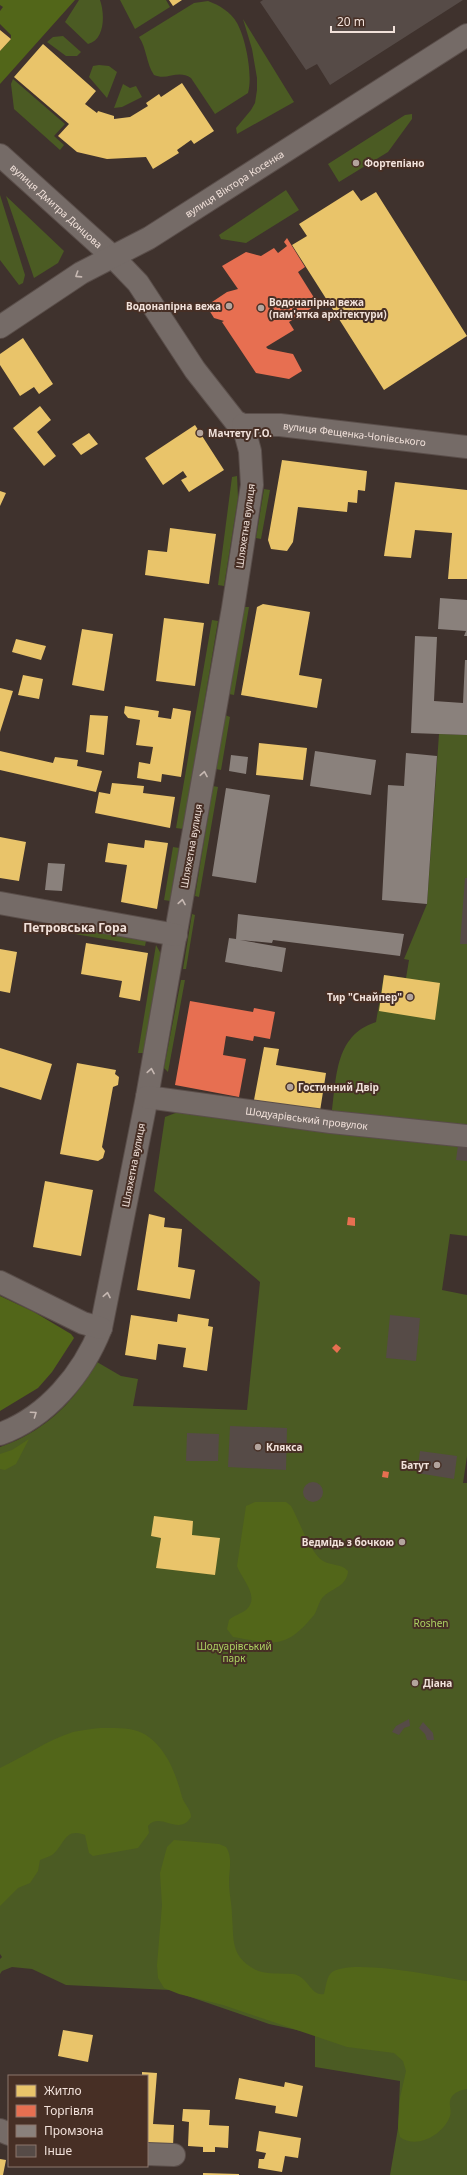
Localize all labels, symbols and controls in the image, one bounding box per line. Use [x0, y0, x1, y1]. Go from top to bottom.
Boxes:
scale bar [331, 8, 394, 34]
text: 20 m [337, 13, 365, 30]
street label: вулиця Віктора Косенка [182, 147, 287, 220]
place label: Фортепіано [364, 156, 425, 170]
marker: Фортепіано [351, 158, 361, 168]
street label: вулиця Дмитра Донцова [7, 161, 105, 251]
one-way arrow [76, 271, 83, 278]
place label: Водонапірна вежа (пам'ятка архітектури) [269, 295, 387, 321]
place label: Водонапірна вежа [126, 299, 221, 313]
marker: Водонапірна вежа [224, 301, 234, 311]
marker: Водонапірна вежа (пам'ятка архітектури) [256, 303, 266, 313]
street label: вулиця Фещенка-Чопівського [282, 418, 427, 449]
place label: Мачтету Г.О. [208, 426, 272, 440]
marker: Мачтету Г.О. [195, 428, 205, 438]
street label: Шляхетна вулиця [232, 483, 258, 569]
one-way arrow [199, 771, 208, 777]
street label: Шляхетна вулиця [177, 803, 205, 889]
one-way arrow [177, 899, 185, 905]
district label: Петровська Гора [23, 919, 127, 936]
place label: Тир "Снайпер" [327, 990, 402, 1004]
marker: Тир "Снайпер" [405, 992, 415, 1002]
one-way arrow [147, 1068, 155, 1075]
place label: Гостинний Двір [298, 1080, 379, 1094]
marker: Гостинний Двір [285, 1082, 295, 1092]
street label: Шодуарівський провулок [244, 1103, 369, 1133]
street label: Шляхетна вулиця [118, 1122, 148, 1208]
one-way arrow [103, 1292, 111, 1298]
one-way arrow [30, 1411, 37, 1419]
place label: Клякса [266, 1440, 302, 1454]
marker: Клякса [253, 1442, 263, 1452]
place label: Батут [401, 1458, 429, 1472]
marker: Батут [432, 1460, 442, 1470]
place label: Ведмідь з бочкою [302, 1535, 394, 1549]
marker: Ведмідь з бочкою [397, 1537, 407, 1547]
park label: Roshen [413, 1616, 449, 1630]
park label: Шодуарівський парк [196, 1639, 272, 1665]
place label: Діана [423, 1676, 452, 1690]
marker: Діана [410, 1678, 420, 1688]
legend [8, 2075, 148, 2167]
text: Житло [44, 2082, 82, 2099]
text: Торгівля [44, 2102, 94, 2119]
text: Промзона [44, 2122, 103, 2139]
text: Інше [44, 2142, 73, 2159]

